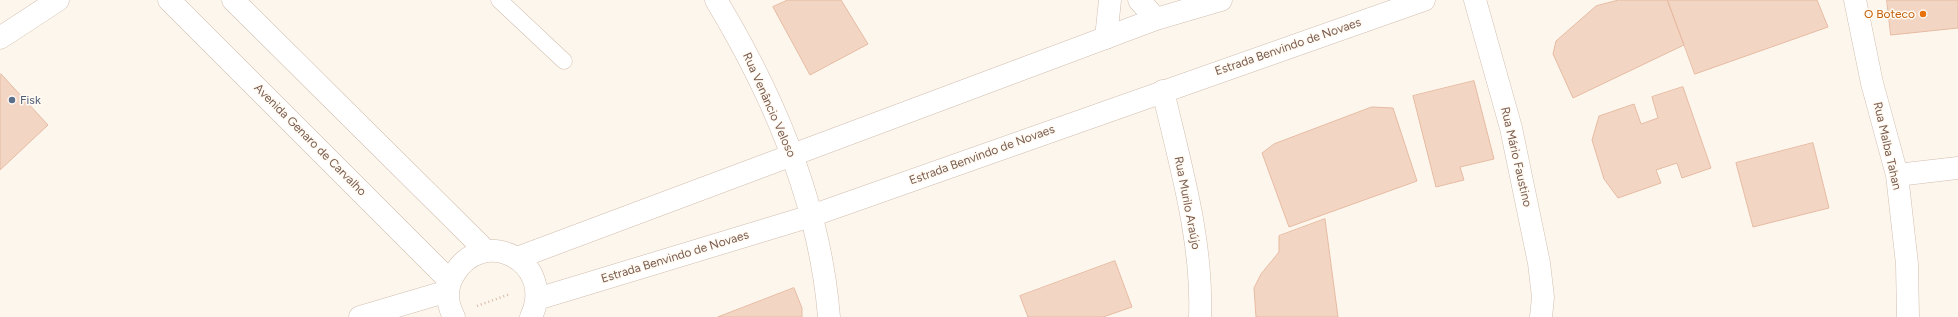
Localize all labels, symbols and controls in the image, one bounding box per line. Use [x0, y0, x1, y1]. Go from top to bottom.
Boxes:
place label: O Boteco [1864, 7, 1915, 21]
marker: O Boteco [1918, 9, 1928, 19]
street label: Estrada Benvindo de Novaes [1213, 15, 1363, 79]
street label: Rua Venâncio Veloso [739, 50, 799, 160]
street label: Avenida Genaro de Carvalho [251, 81, 369, 199]
place label: Fisk [20, 93, 41, 107]
marker: Fisk [7, 95, 17, 105]
street label: Rua Malba Tahan [1870, 101, 1904, 191]
street label: Rua Mário Faustino [1497, 106, 1535, 208]
street label: Estrada Benvindo de Novaes [907, 122, 1057, 188]
street label: Rua Murilo Araújo [1171, 155, 1203, 251]
street label: Estrada Benvindo de Novaes [599, 228, 751, 286]

